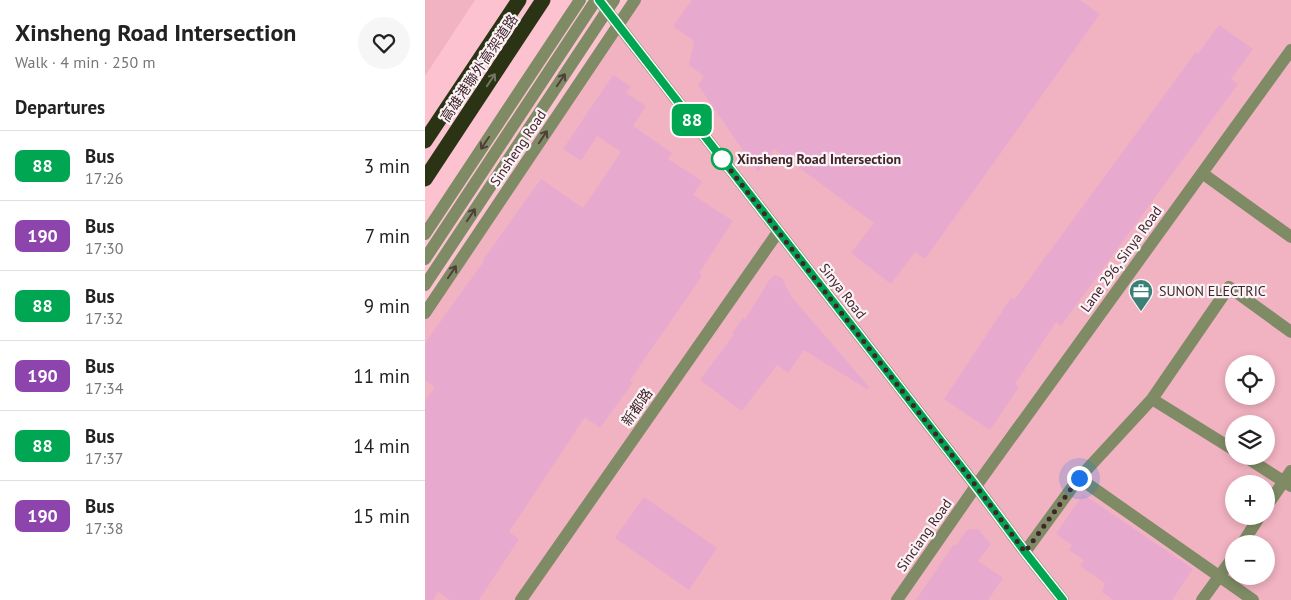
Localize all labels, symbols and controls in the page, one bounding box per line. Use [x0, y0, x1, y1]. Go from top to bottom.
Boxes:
street label: 高雄港聯外高架道路 [436, 11, 522, 125]
text: Xinsheng Road Intersection [15, 17, 296, 48]
button: heart [358, 17, 410, 69]
text: Walk · 4 min · 250 m [15, 52, 155, 72]
one-way arrow [486, 73, 496, 87]
one-way arrow [556, 73, 566, 87]
text: Departures [15, 95, 105, 119]
line badge: 88 [669, 104, 715, 136]
street label: Sinsheng Road [486, 106, 550, 190]
text: 88 [682, 108, 702, 131]
one-way arrow [538, 131, 548, 145]
one-way arrow [480, 135, 490, 149]
text: Bus [85, 144, 114, 168]
marker: Xinsheng Road Intersection [711, 148, 733, 170]
place label: Xinsheng Road Intersection [737, 150, 901, 168]
text: 88 [32, 154, 53, 177]
text: 3 min [364, 154, 410, 178]
text: 17:26 [85, 168, 123, 188]
street label: Lane 296, Sinya Road [1076, 202, 1166, 316]
one-way arrow [466, 208, 476, 222]
text: Bus [85, 214, 114, 238]
text: 190 [27, 224, 58, 247]
text: 7 min [365, 224, 410, 248]
text: 17:30 [85, 238, 123, 258]
street label: Sinya Road [816, 260, 870, 322]
one-way arrow [447, 265, 457, 279]
office icon: SUNON ELECTRIC [1128, 278, 1154, 312]
place label: SUNON ELECTRIC [1159, 282, 1266, 300]
text: Bus [85, 284, 114, 308]
text: 88 [32, 294, 53, 317]
text: 9 min [364, 294, 410, 318]
text: 17:32 [85, 308, 123, 328]
text: Bus [85, 354, 114, 378]
map controls [1225, 355, 1275, 585]
button: locate [1225, 355, 1275, 405]
text: 190 [27, 364, 58, 387]
text: 11 min [353, 364, 410, 388]
text: 17:34 [85, 378, 123, 398]
street label: 新都路 [618, 385, 656, 429]
button: layers [1225, 415, 1275, 465]
text: Bus [85, 424, 114, 448]
text: 88 [32, 434, 53, 457]
text: 14 min [353, 434, 410, 458]
text: 17:37 [85, 448, 123, 468]
your location [1067, 466, 1092, 491]
button: + [1225, 475, 1275, 525]
text: Bus [85, 494, 114, 518]
street label: Sinciang Road [892, 495, 956, 575]
text: 190 [27, 504, 58, 527]
text: 15 min [353, 504, 410, 528]
text: 17:38 [85, 518, 123, 538]
button: − [1225, 535, 1275, 585]

